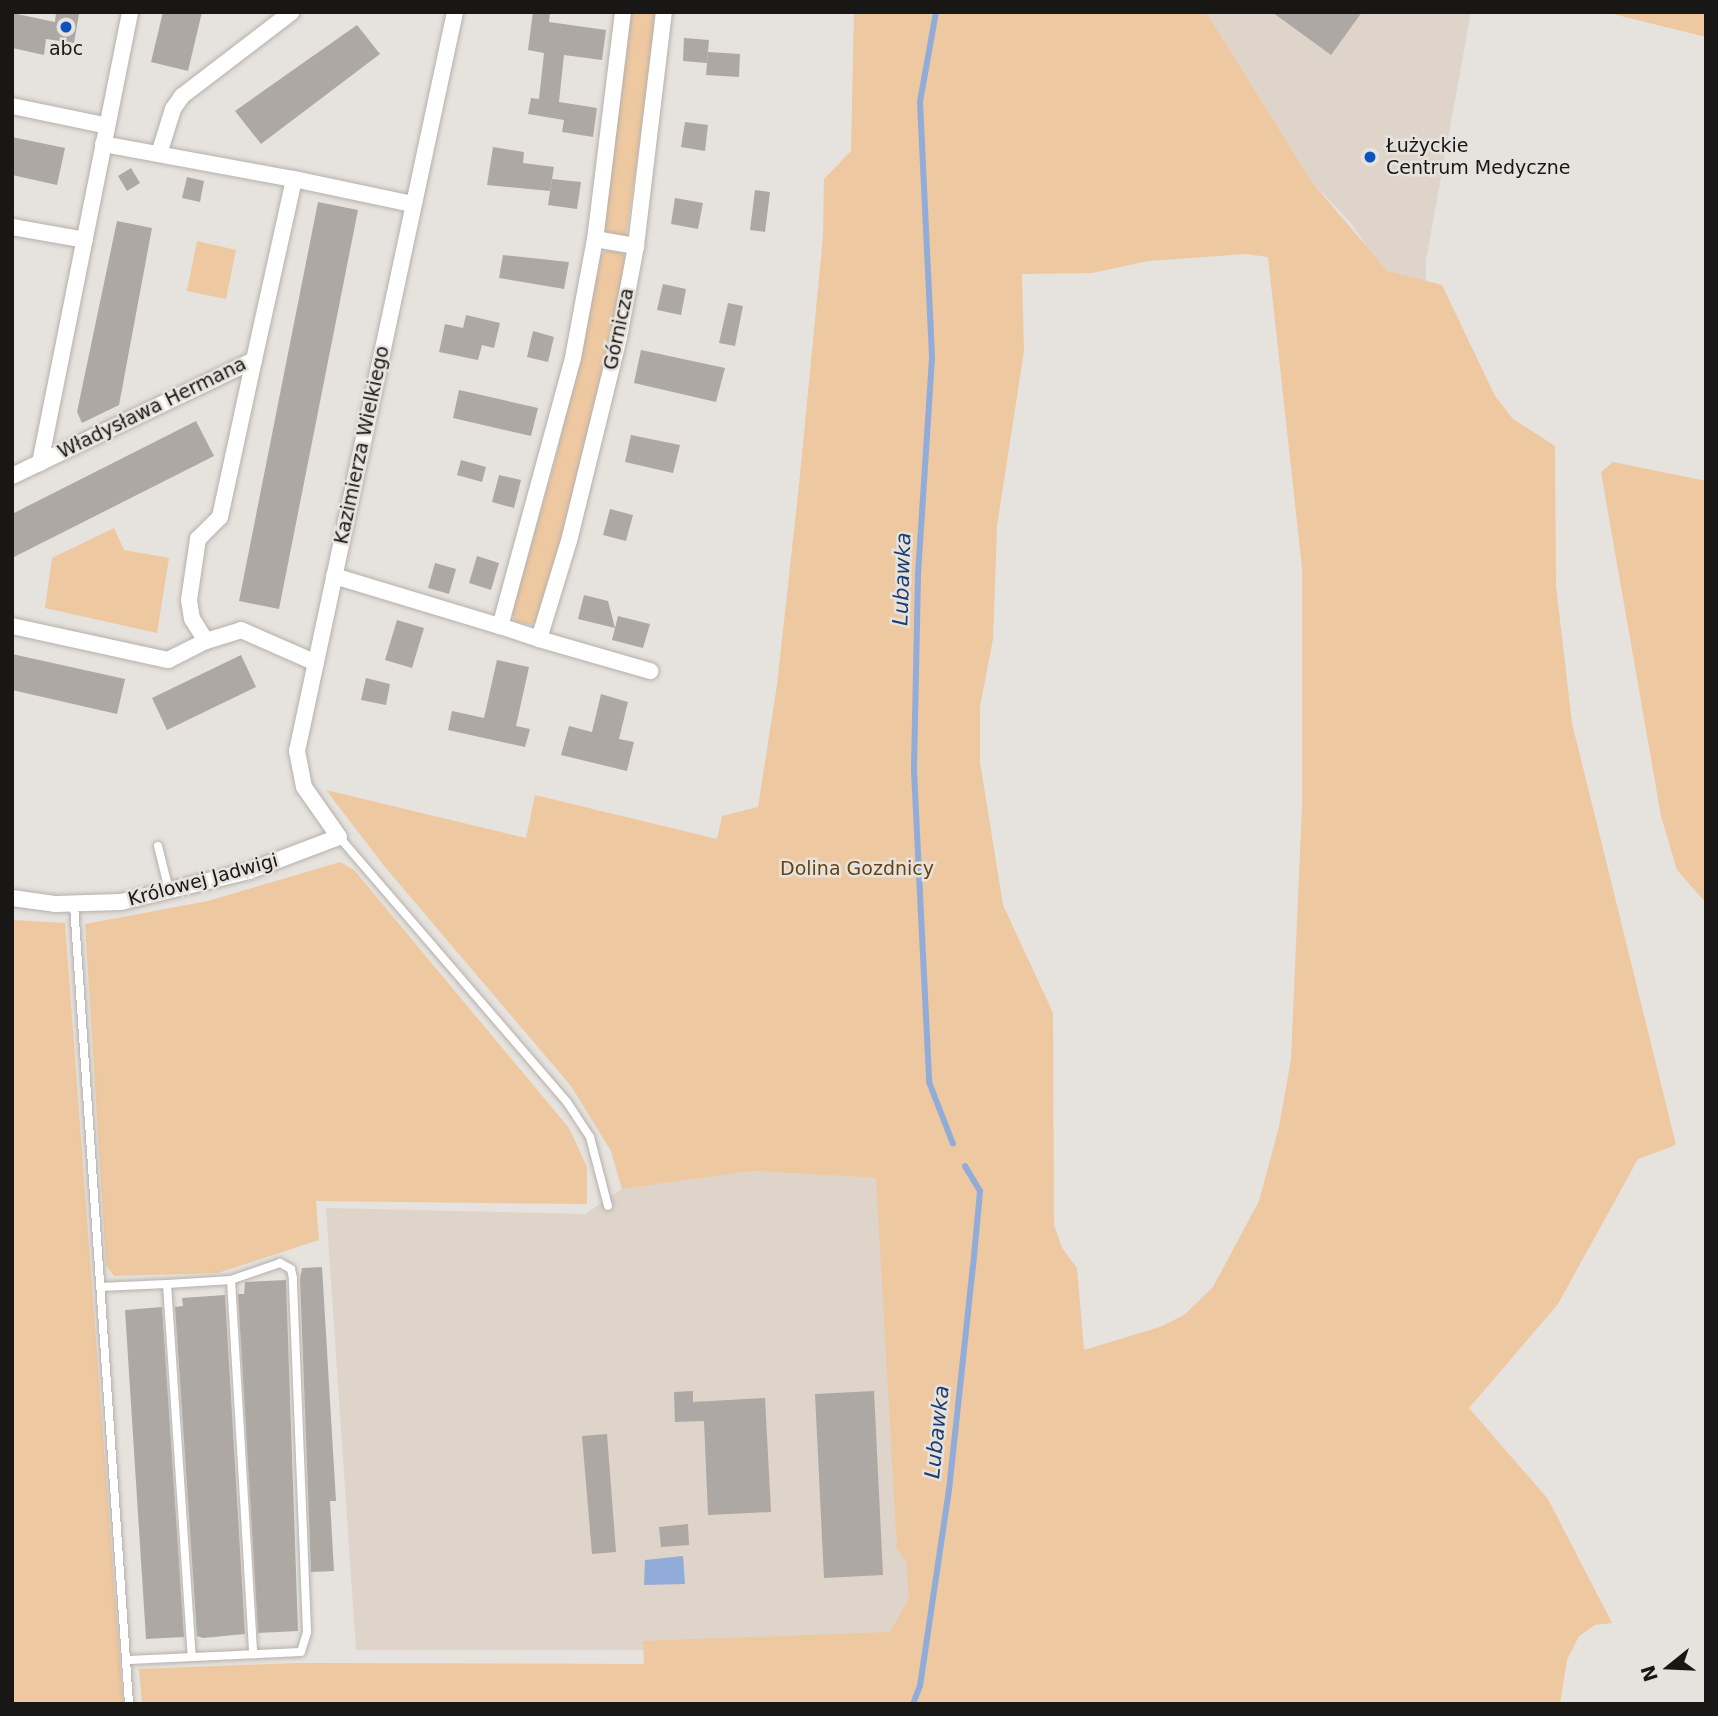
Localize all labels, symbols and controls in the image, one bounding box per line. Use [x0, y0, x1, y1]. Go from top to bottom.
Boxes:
marker: abc [58, 19, 74, 35]
place label: abc [49, 38, 83, 60]
place label: Łużyckie Centrum Medyczne [1386, 135, 1570, 179]
marker: Łużyckie Centrum Medyczne [1360, 147, 1380, 167]
street label: Górnicza [599, 286, 639, 372]
street label: Kazimierza Wielkiego [330, 344, 394, 546]
street label: Władysława Hermana [54, 352, 250, 464]
water label: Lubawka [888, 532, 916, 626]
street label: Królowej Jadwigi [125, 849, 281, 911]
park label: Dolina Gozdnicy [780, 858, 934, 880]
water label: Lubawka [920, 1384, 954, 1480]
north arrow [1634, 1632, 1704, 1702]
text: N [1636, 1663, 1662, 1684]

